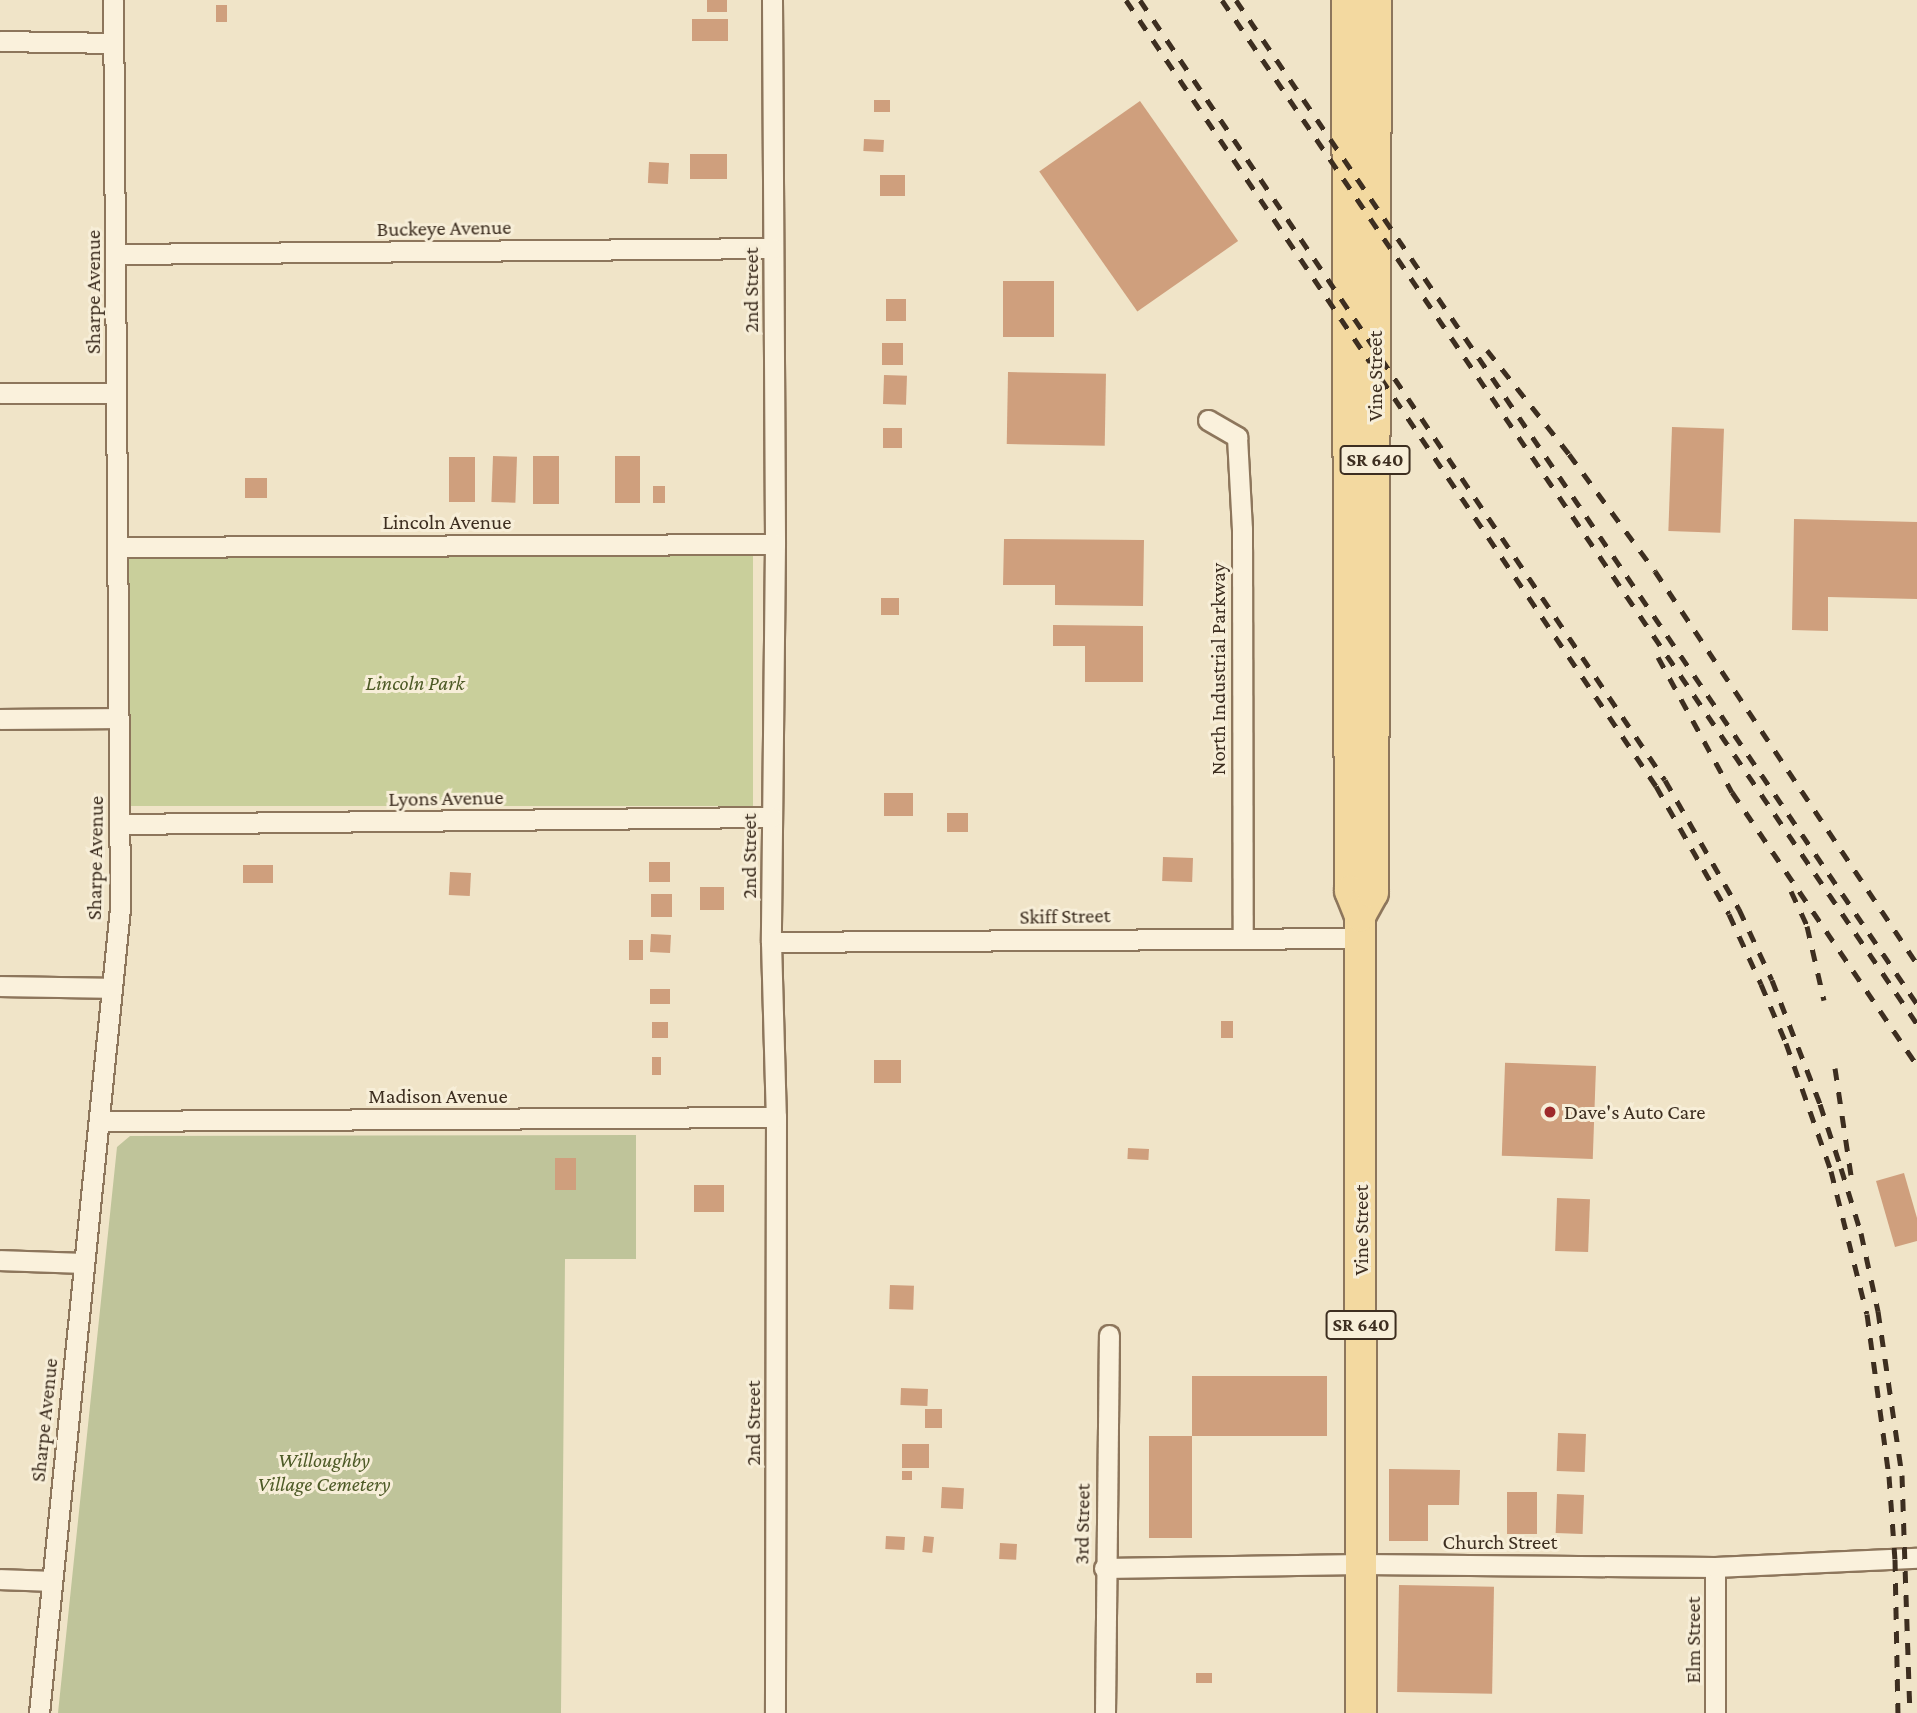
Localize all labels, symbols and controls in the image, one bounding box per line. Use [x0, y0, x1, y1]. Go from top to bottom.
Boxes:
street label: Buckeye Avenue [376, 214, 512, 242]
street label: Sharpe Avenue [80, 230, 106, 354]
street label: 2nd Street [738, 247, 764, 333]
street label: Vine Street [1362, 331, 1388, 421]
road number: SR 640 [1338, 444, 1412, 475]
street label: Lincoln Avenue [383, 509, 511, 535]
street label: North Industrial Parkway [1205, 563, 1231, 775]
park label: Lincoln Park [365, 670, 465, 696]
street label: Lyons Avenue [388, 784, 504, 812]
street label: Sharpe Avenue [81, 796, 109, 920]
street label: 2nd Street [736, 813, 762, 899]
street label: Skiff Street [1019, 903, 1111, 929]
street label: Madison Avenue [368, 1083, 508, 1109]
place label: Dave's Auto Care [1564, 1099, 1706, 1125]
marker: Dave's Auto Care [1542, 1104, 1558, 1120]
street label: Vine Street [1348, 1185, 1374, 1275]
road number: SR 640 [1324, 1310, 1398, 1340]
street label: Sharpe Avenue [25, 1357, 63, 1483]
street label: 2nd Street [740, 1380, 766, 1466]
park label: Willoughby Village Cemetery [258, 1447, 390, 1497]
street label: 3rd Street [1069, 1483, 1095, 1565]
street label: Church Street [1443, 1529, 1557, 1555]
street label: Elm Street [1680, 1597, 1706, 1683]

